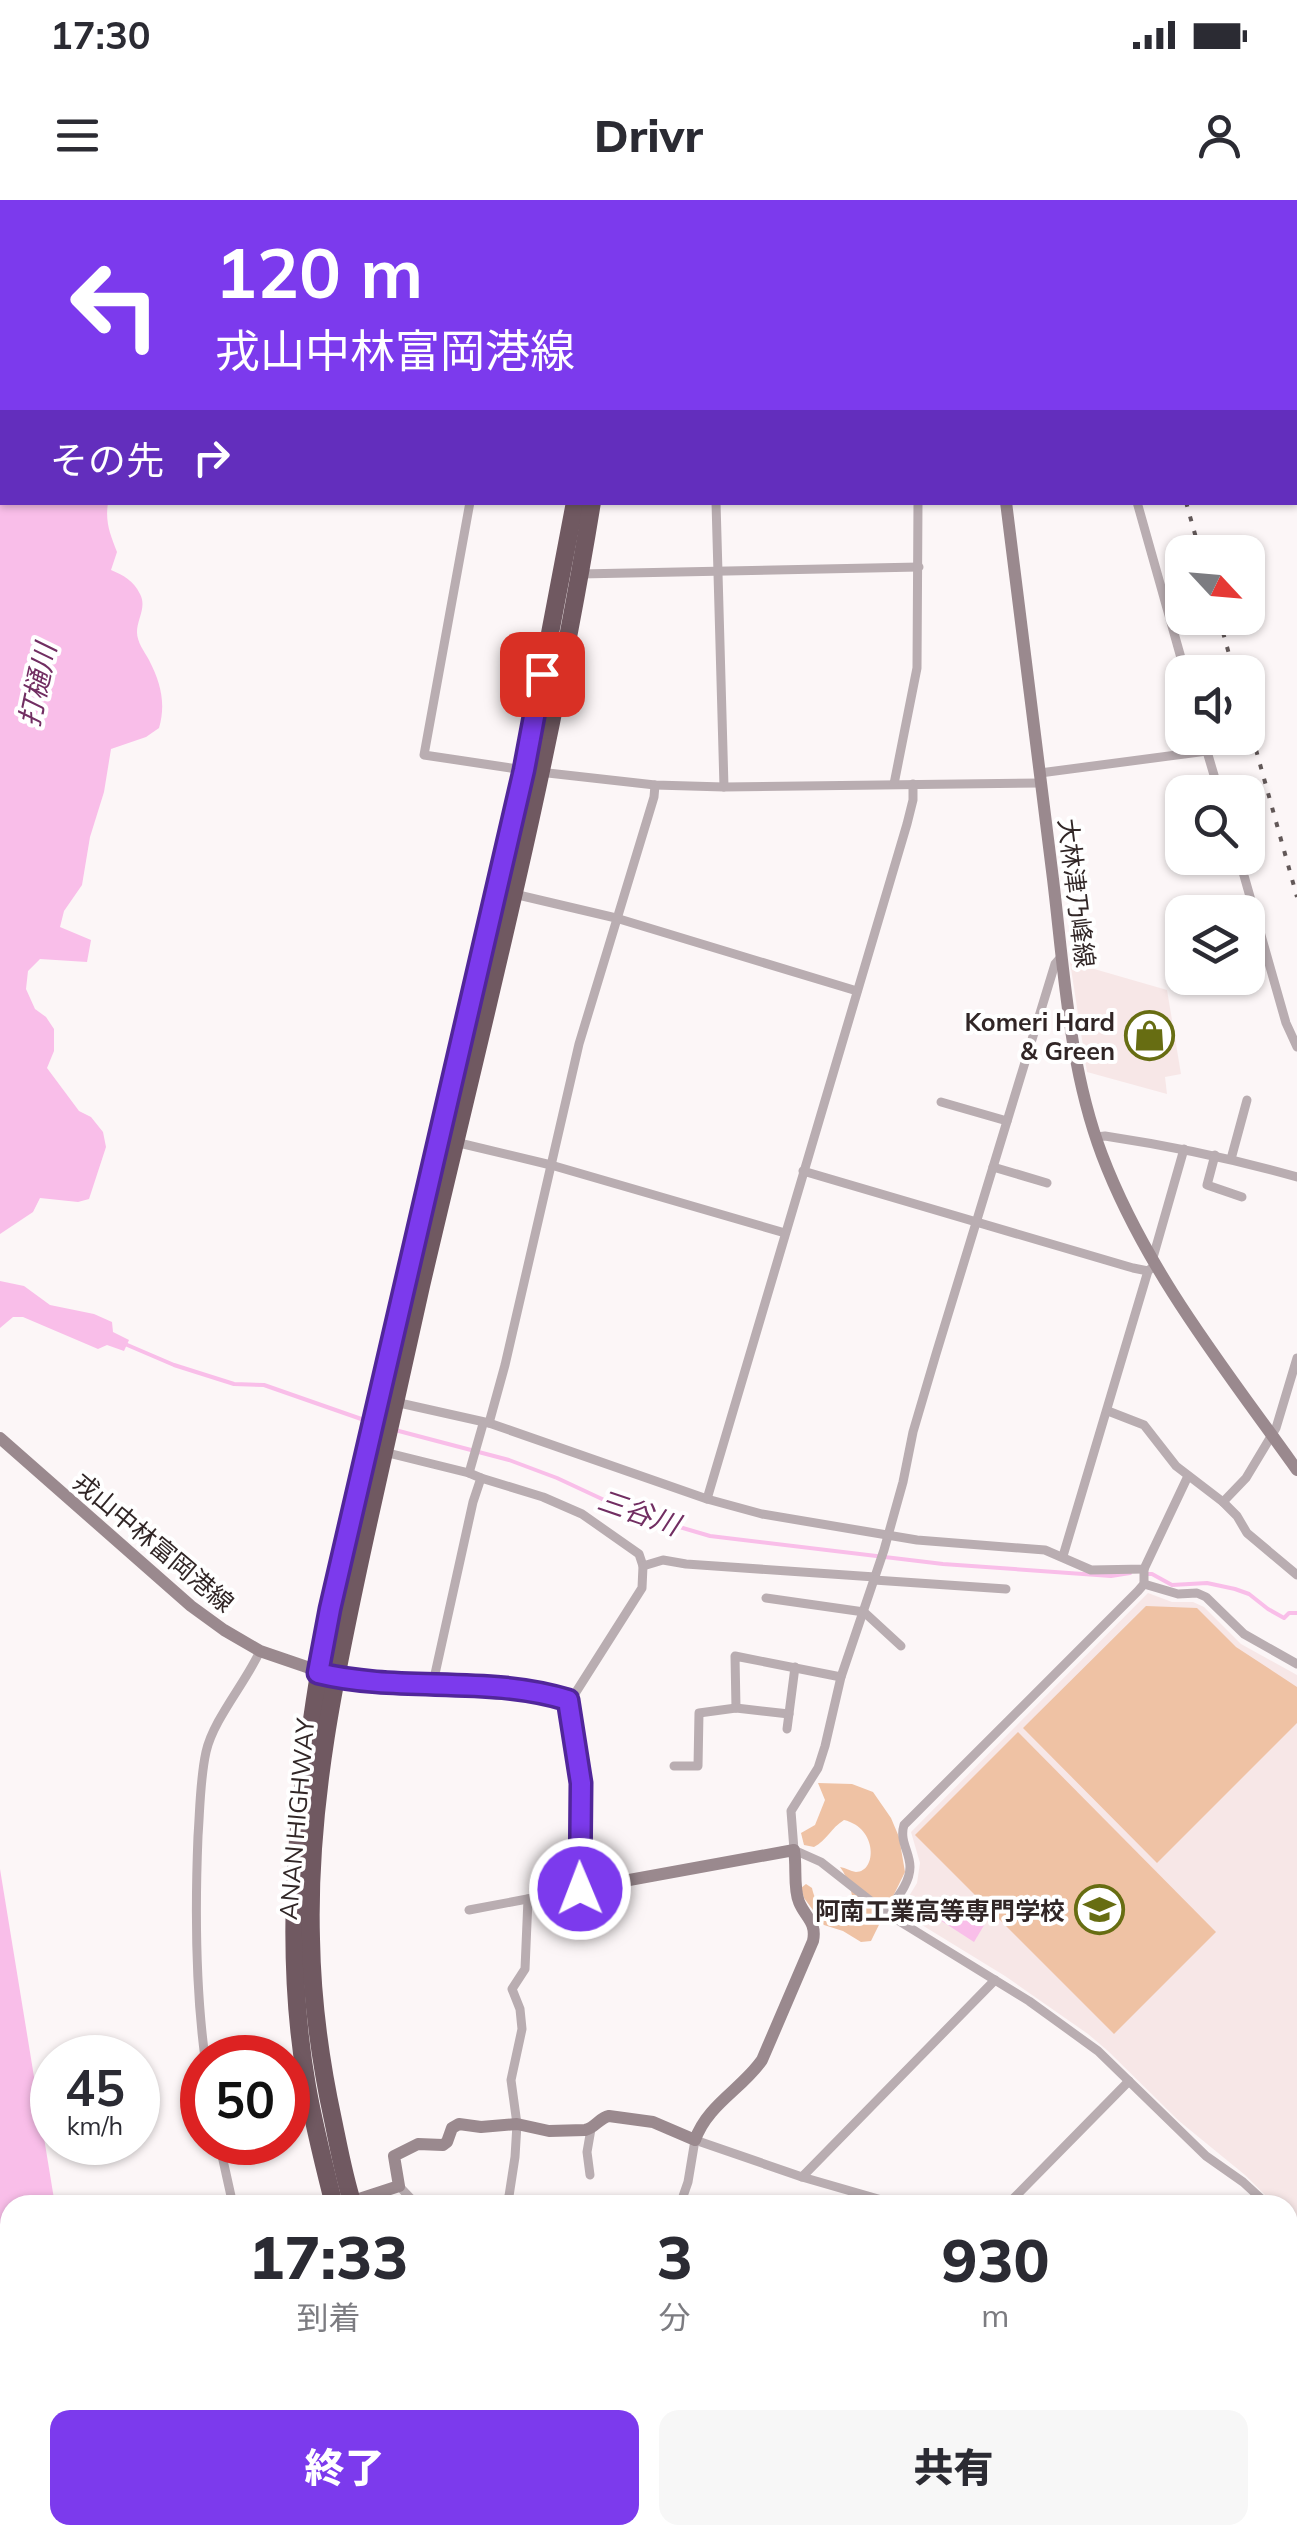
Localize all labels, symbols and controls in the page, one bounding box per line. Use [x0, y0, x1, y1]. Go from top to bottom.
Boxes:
text: 17:30 [50, 11, 151, 59]
text: Drivr [594, 107, 703, 163]
icon: menu [50, 108, 105, 163]
icon: person [1192, 108, 1247, 163]
text: 120 m [215, 228, 423, 316]
icon: left [50, 240, 180, 370]
text: 戎山中林富岡港線 [215, 322, 575, 378]
icon: right [184, 430, 239, 485]
text: その先 [50, 436, 164, 484]
north arrow [1165, 535, 1265, 635]
map controls [1165, 535, 1265, 995]
pin [500, 632, 585, 717]
water label: 打樋川 [11, 637, 63, 730]
icon: arrive [515, 647, 570, 702]
button: sound [1165, 655, 1265, 755]
button: search [1165, 775, 1265, 875]
street label: 大林津乃峰線 [1052, 817, 1102, 969]
button: layers [1165, 895, 1265, 995]
place label: Komeri Hard & Green [965, 1006, 1115, 1066]
shop icon: Komeri Hard & Green [1124, 1009, 1176, 1061]
street label: 戎山中林富岡港線 [67, 1466, 241, 1618]
water label: 三谷川 [594, 1482, 687, 1543]
street label: ANAN HIGHWAY [272, 1716, 320, 1921]
position arrow [528, 1837, 632, 1941]
school or university icon: 阿南工業高等専門学校 [1074, 1884, 1126, 1936]
place label: 阿南工業高等専門学校 [815, 1895, 1065, 1926]
speed limit sign: 50 [180, 2035, 310, 2165]
text: 45 [65, 2056, 125, 2119]
text: km/h [67, 2110, 123, 2141]
text: 17:33 [249, 2219, 408, 2294]
text: 3 [657, 2219, 693, 2294]
text: 930 [941, 2222, 1049, 2297]
text: m [981, 2295, 1009, 2335]
text: 到着 [296, 2297, 360, 2337]
text: 分 [659, 2297, 691, 2337]
button: 終了 [50, 2410, 639, 2525]
button: 共有 [659, 2410, 1248, 2525]

